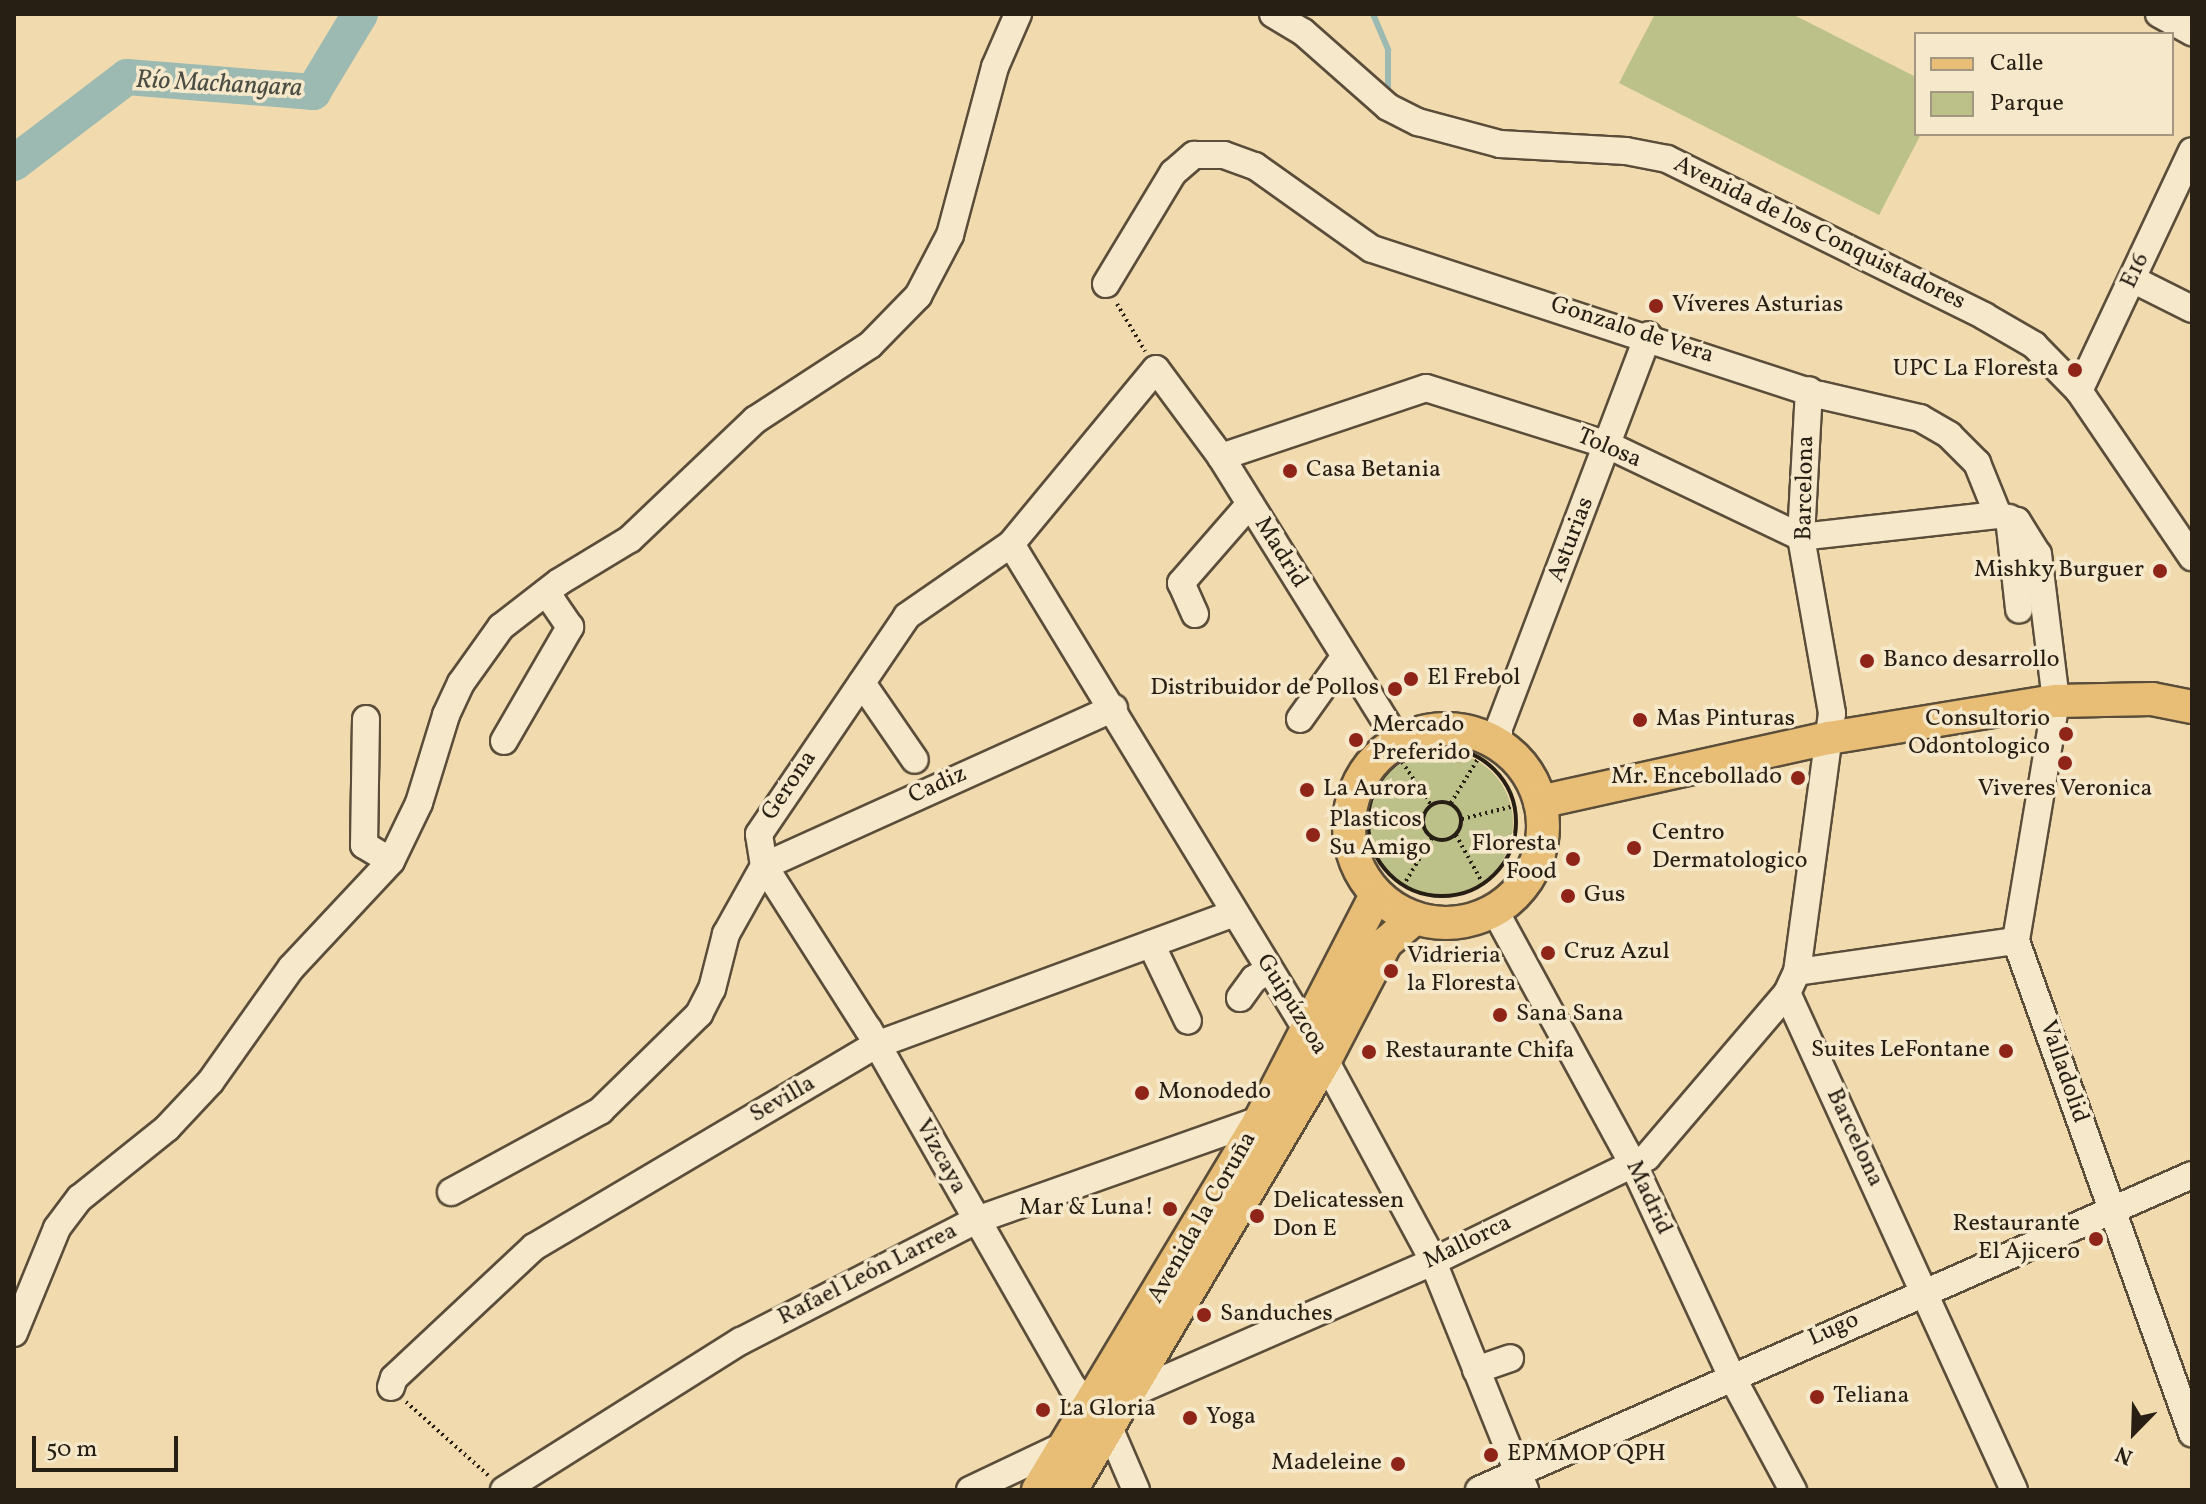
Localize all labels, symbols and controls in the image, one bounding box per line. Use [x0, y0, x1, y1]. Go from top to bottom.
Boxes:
legend [1914, 32, 2174, 136]
text: Calle [1990, 47, 2043, 81]
water label: Río Machangara [135, 65, 303, 105]
text: Parque [1990, 87, 2064, 121]
street label: Avenida de los Conquistadores [1668, 151, 1970, 317]
street label: E16 [2115, 249, 2157, 293]
street label: Gonzalo de Vera [1546, 291, 1718, 371]
place label: Víveres Asturias [1672, 292, 1843, 320]
marker: Víveres Asturias [1647, 297, 1665, 315]
place label: UPC La Floresta [1893, 356, 2059, 384]
marker: UPC La Floresta [2066, 361, 2084, 379]
street label: Tolosa [1573, 423, 1645, 475]
street label: Barcelona [1791, 435, 1821, 541]
place label: Casa Betania [1306, 457, 1441, 485]
marker: Casa Betania [1281, 462, 1299, 480]
street label: Asturias [1543, 493, 1601, 587]
street label: Madrid [1247, 512, 1313, 594]
place label: Mishky Burguer [1973, 557, 2144, 585]
marker: Mishky Burguer [2151, 562, 2169, 580]
place label: Banco desarrollo [1883, 647, 2059, 675]
marker: Banco desarrollo [1858, 652, 1876, 670]
place label: El Frebol [1427, 665, 1520, 693]
marker: El Frebol [1402, 670, 1420, 688]
place label: Distribuidor de Pollos [1150, 675, 1379, 703]
marker: Distribuidor de Pollos [1386, 680, 1404, 698]
place label: Mas Pinturas [1656, 706, 1795, 734]
place label: Consultorio Odontologico [1908, 706, 2050, 762]
marker: Mas Pinturas [1631, 711, 1649, 729]
place label: Mercado Preferido [1372, 712, 1471, 768]
marker: Consultorio Odontologico [2057, 725, 2075, 743]
marker: Mercado Preferido [1347, 731, 1365, 749]
street label: Gerona [756, 746, 824, 826]
marker: Viveres Veronica [2056, 754, 2074, 772]
street label: Cadiz [905, 761, 971, 811]
place label: Mr. Encebollado [1611, 764, 1782, 792]
marker: Mr. Encebollado [1789, 769, 1807, 787]
place label: La Aurora [1323, 776, 1428, 804]
place label: Viveres Veronica [1977, 776, 2153, 804]
marker: La Aurora [1298, 781, 1316, 799]
place label: Plasticos Su Amigo [1329, 807, 1431, 863]
place label: Centro Dermatologico [1652, 820, 1807, 876]
marker: Plasticos Su Amigo [1304, 826, 1322, 844]
place label: Floresta Food [1472, 831, 1557, 887]
marker: Centro Dermatologico [1623, 837, 1645, 859]
marker: Floresta Food [1564, 850, 1582, 868]
place label: Gus [1584, 882, 1625, 910]
marker: Gus [1559, 887, 1577, 905]
place label: Cruz Azul [1564, 939, 1670, 967]
place label: Vidrieria la Floresta [1407, 943, 1516, 999]
marker: Cruz Azul [1539, 944, 1557, 962]
street label: Guipúzcoa [1249, 949, 1333, 1061]
marker: Vidrieria la Floresta [1382, 962, 1400, 980]
place label: Sana Sana [1516, 1001, 1624, 1029]
marker: Sana Sana [1491, 1006, 1509, 1024]
street label: Valladolid [2032, 1017, 2094, 1127]
place label: Suites LeFontane [1811, 1037, 1990, 1065]
place label: Restaurante Chifa [1385, 1038, 1575, 1066]
marker: Suites LeFontane [1997, 1042, 2015, 1060]
marker: Restaurante Chifa [1360, 1043, 1378, 1061]
street label: Sevilla [745, 1070, 821, 1130]
place label: Monodedo [1158, 1079, 1271, 1107]
marker: Monodedo [1133, 1084, 1151, 1102]
street label: Barcelona [1819, 1084, 1889, 1192]
street label: Vizcaya [908, 1114, 972, 1200]
street label: Avenida la Coruña [1142, 1127, 1264, 1309]
street label: Madrid [1618, 1156, 1678, 1240]
place label: Delicatessen Don E [1273, 1188, 1404, 1244]
place label: Mar & Luna! [1019, 1195, 1154, 1223]
marker: Mar & Luna! [1161, 1200, 1179, 1218]
marker: Delicatessen Don E [1248, 1207, 1266, 1225]
street label: Mallorca [1419, 1209, 1517, 1277]
place label: Restaurante El Ajicero [1953, 1211, 2080, 1267]
street label: Rafael León Larrea [774, 1217, 962, 1333]
marker: Restaurante El Ajicero [2087, 1230, 2105, 1248]
place label: Sanduches [1220, 1301, 1333, 1329]
marker: Sanduches [1195, 1306, 1213, 1324]
street label: Lugo [1804, 1306, 1864, 1354]
place label: Teliana [1833, 1383, 1909, 1411]
marker: Teliana [1808, 1388, 1826, 1406]
north arrow [2094, 1392, 2174, 1472]
place label: La Gloria [1059, 1396, 1156, 1424]
marker: La Gloria [1034, 1401, 1052, 1419]
place label: Yoga [1206, 1404, 1256, 1432]
marker: Yoga [1181, 1409, 1199, 1427]
scale bar [36, 1420, 182, 1470]
text: 50 m [46, 1433, 98, 1467]
text: N [2111, 1437, 2138, 1472]
place label: EPMMOP QPH [1507, 1441, 1666, 1469]
marker: EPMMOP QPH [1482, 1446, 1500, 1464]
place label: Madeleine [1271, 1450, 1382, 1478]
marker: Madeleine [1389, 1455, 1407, 1473]

